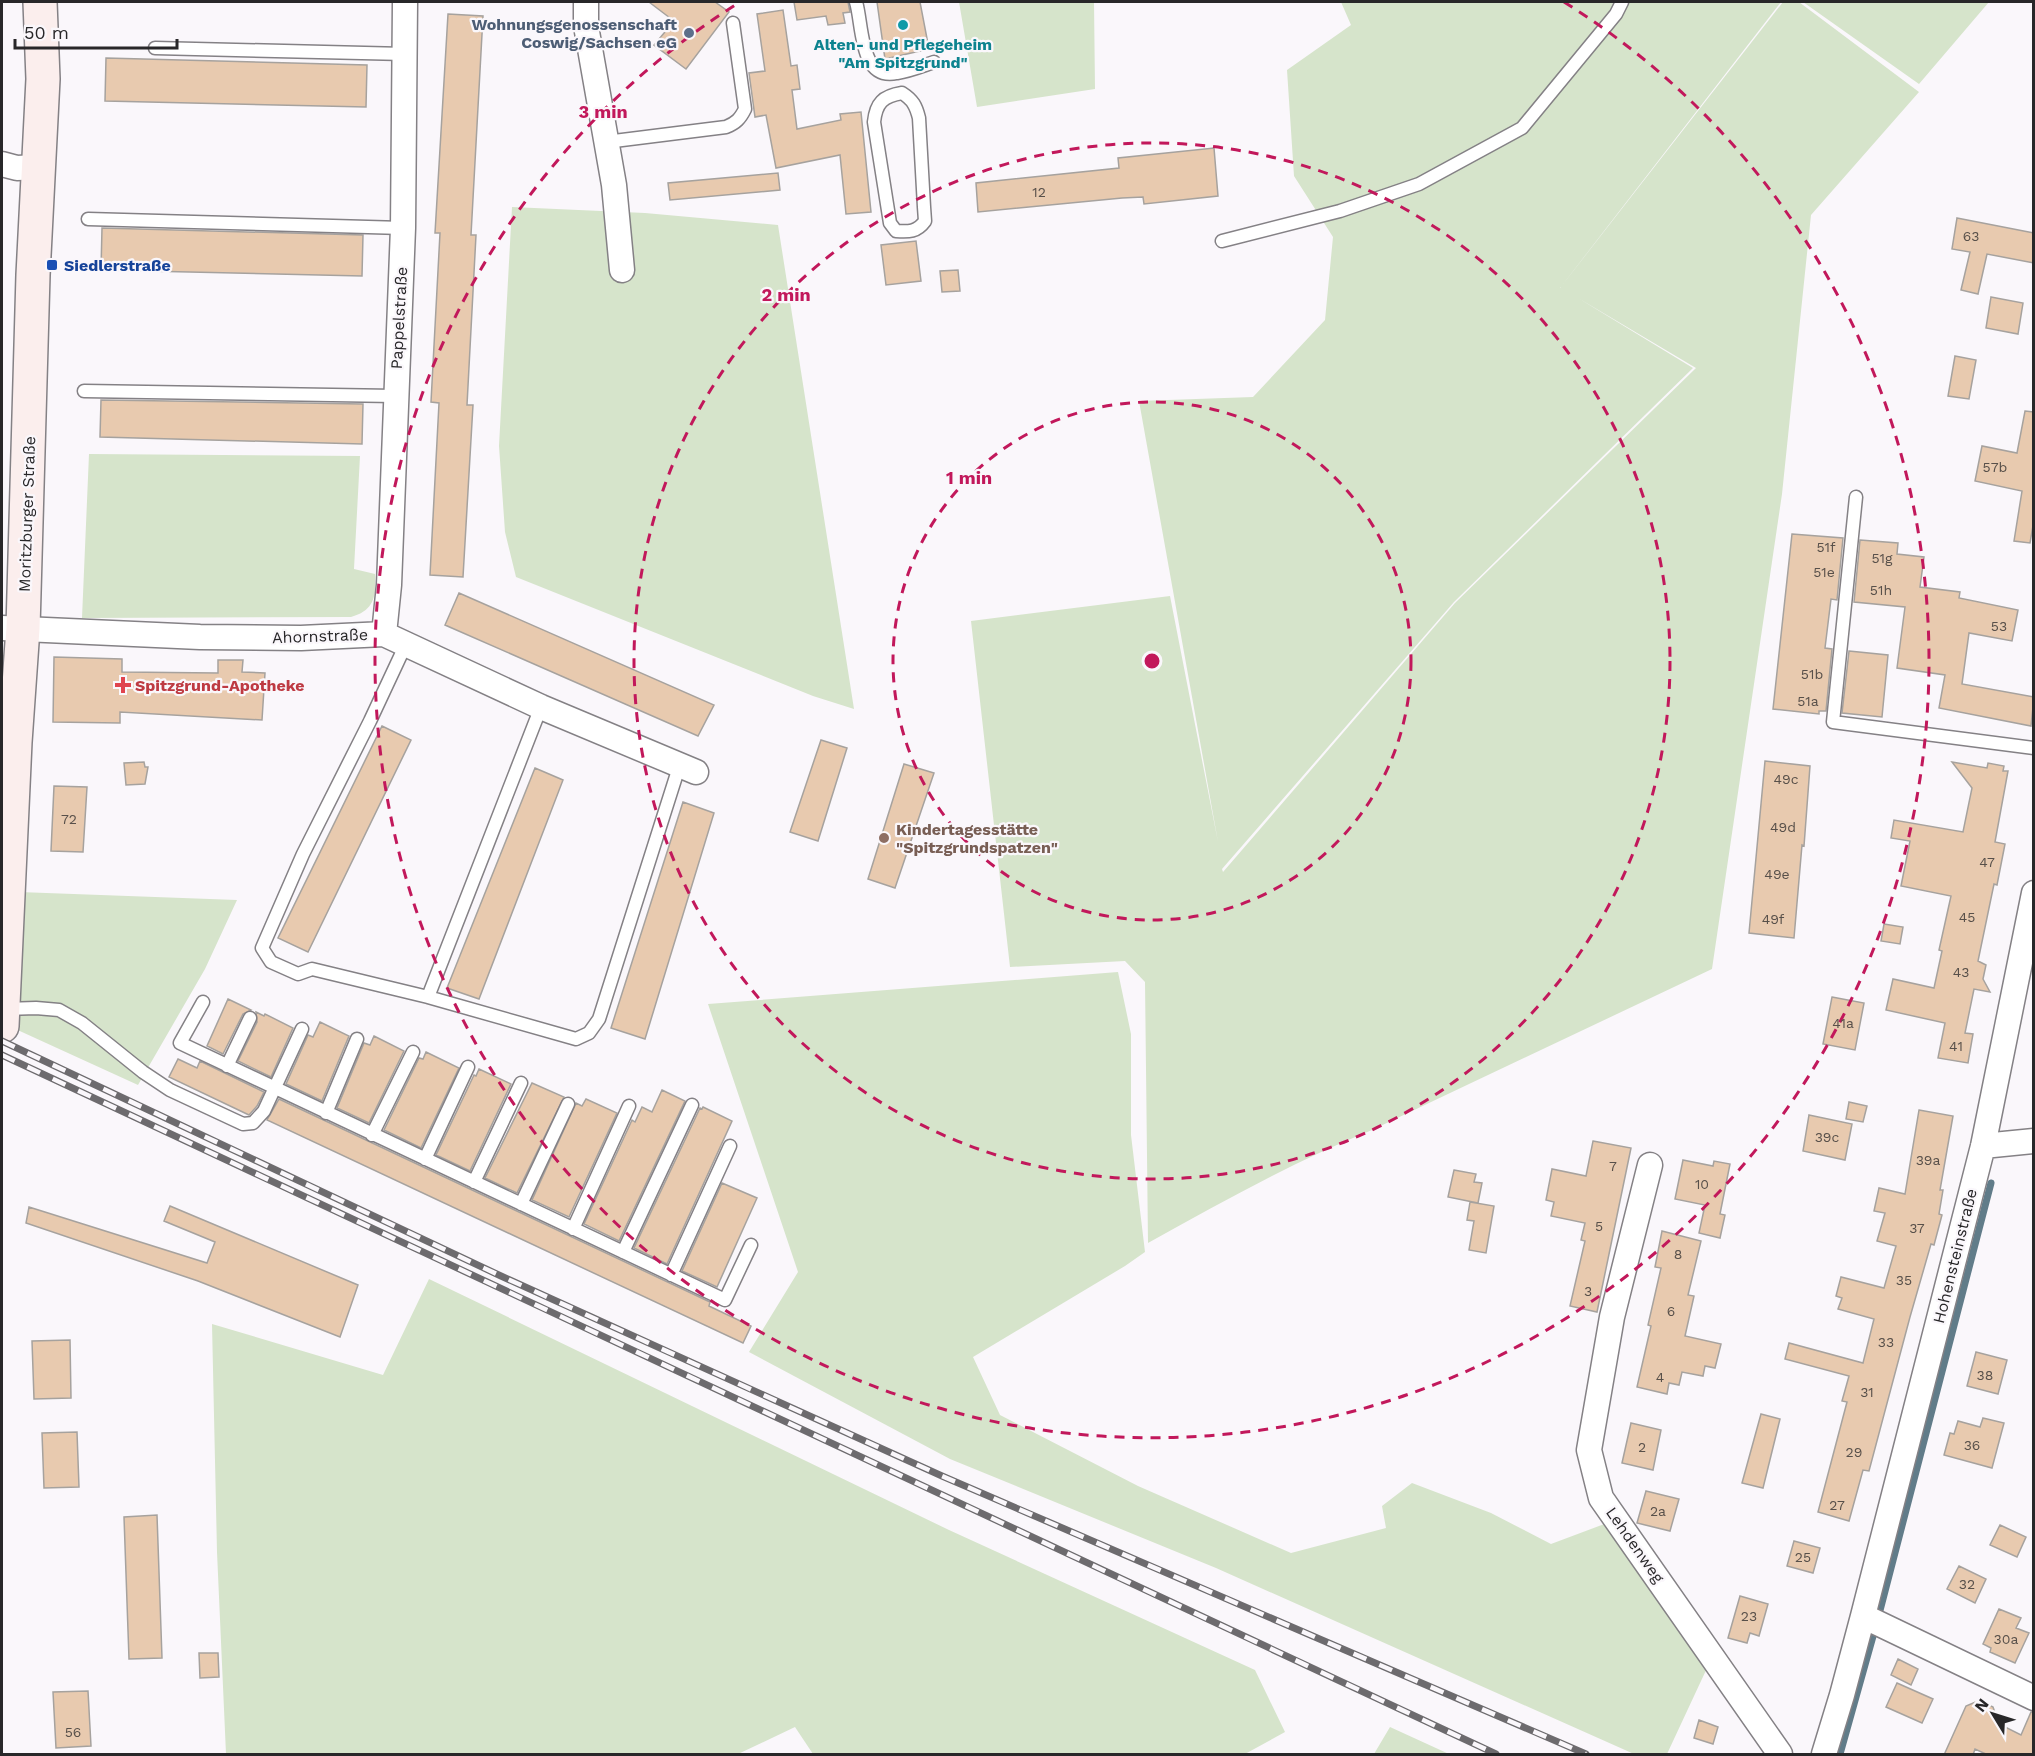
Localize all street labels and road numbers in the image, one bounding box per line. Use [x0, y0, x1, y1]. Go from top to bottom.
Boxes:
street label: Pappelstraße [387, 266, 411, 370]
street label: Moritzburger Straße [15, 436, 39, 592]
street label: Ahornstraße [272, 625, 368, 647]
street label: Hohensteinstraße [1929, 1187, 1981, 1325]
street label: Lehdenweg [1602, 1503, 1668, 1587]

